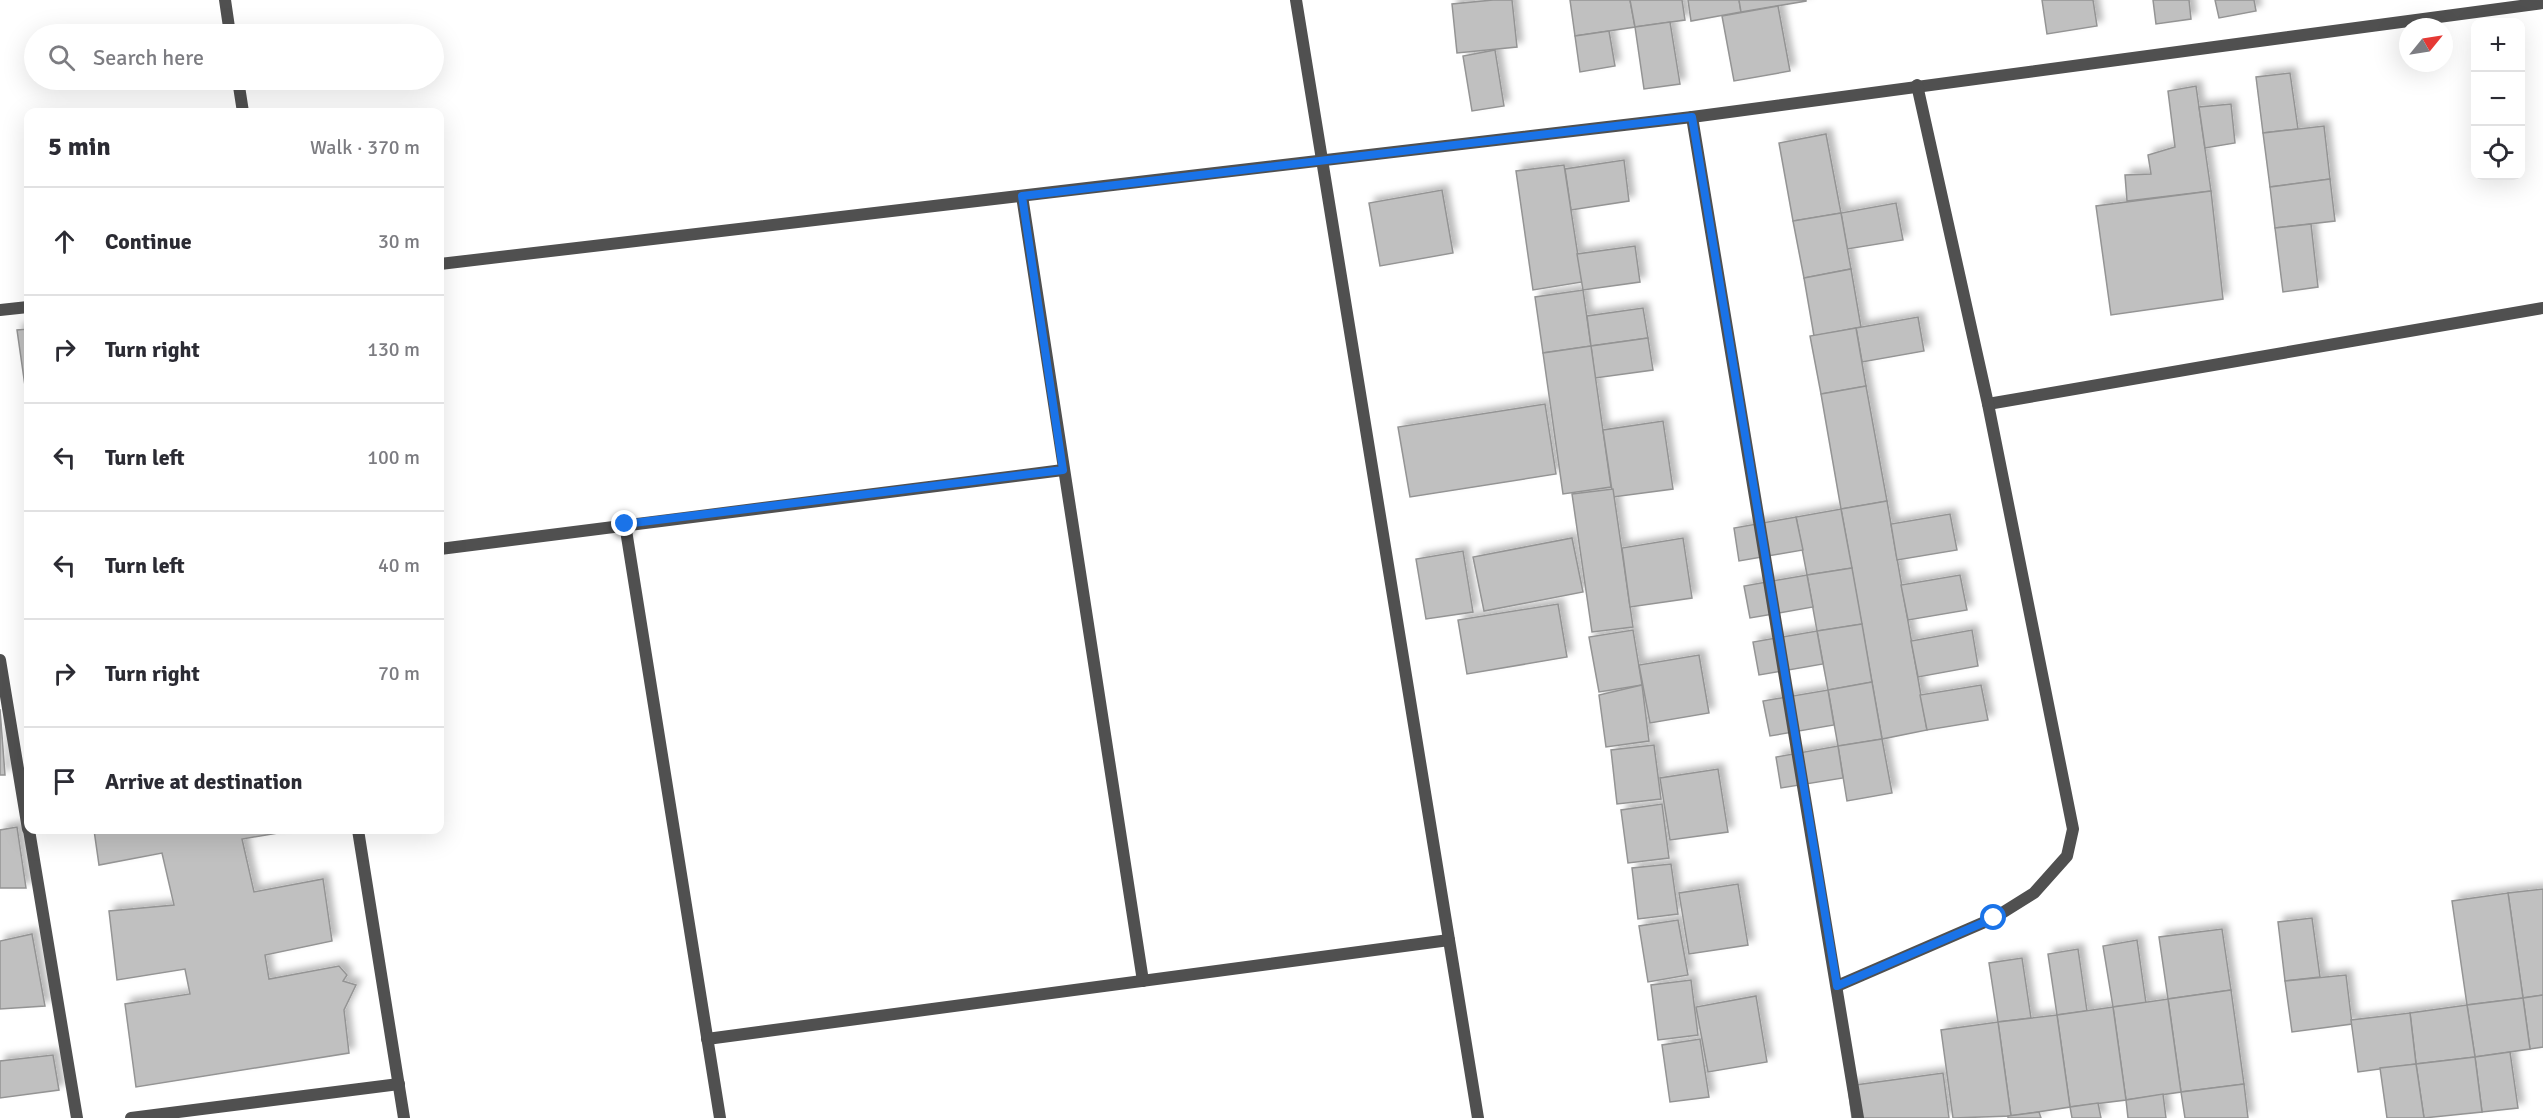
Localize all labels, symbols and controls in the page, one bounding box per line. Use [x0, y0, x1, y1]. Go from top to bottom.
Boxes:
north arrow [2399, 18, 2453, 72]
map controls [2471, 18, 2525, 180]
button: + [2471, 18, 2525, 72]
search box [24, 24, 444, 90]
icon: search [45, 41, 78, 74]
text: Search here [93, 44, 204, 71]
button: − [2471, 72, 2525, 126]
button: locate [2471, 126, 2525, 180]
text: 5 min [48, 131, 111, 163]
text: Walk · 370 m [310, 135, 420, 160]
icon: ahead [48, 225, 81, 258]
text: Continue [105, 228, 192, 255]
text: 30 m [378, 229, 420, 254]
icon: right [48, 333, 81, 366]
text: Turn right [105, 336, 200, 363]
text: 130 m [367, 337, 420, 362]
icon: left [48, 441, 81, 474]
text: Turn left [105, 444, 185, 471]
text: 100 m [367, 445, 420, 470]
route end [611, 510, 637, 536]
icon: left [48, 549, 81, 582]
text: Turn left [105, 552, 185, 579]
text: 40 m [378, 553, 420, 578]
icon: right [48, 657, 81, 690]
text: Turn right [105, 660, 200, 687]
text: 70 m [378, 661, 420, 686]
icon: arrive [48, 765, 81, 798]
text: Arrive at destination [105, 768, 302, 795]
route start [1980, 904, 2006, 930]

